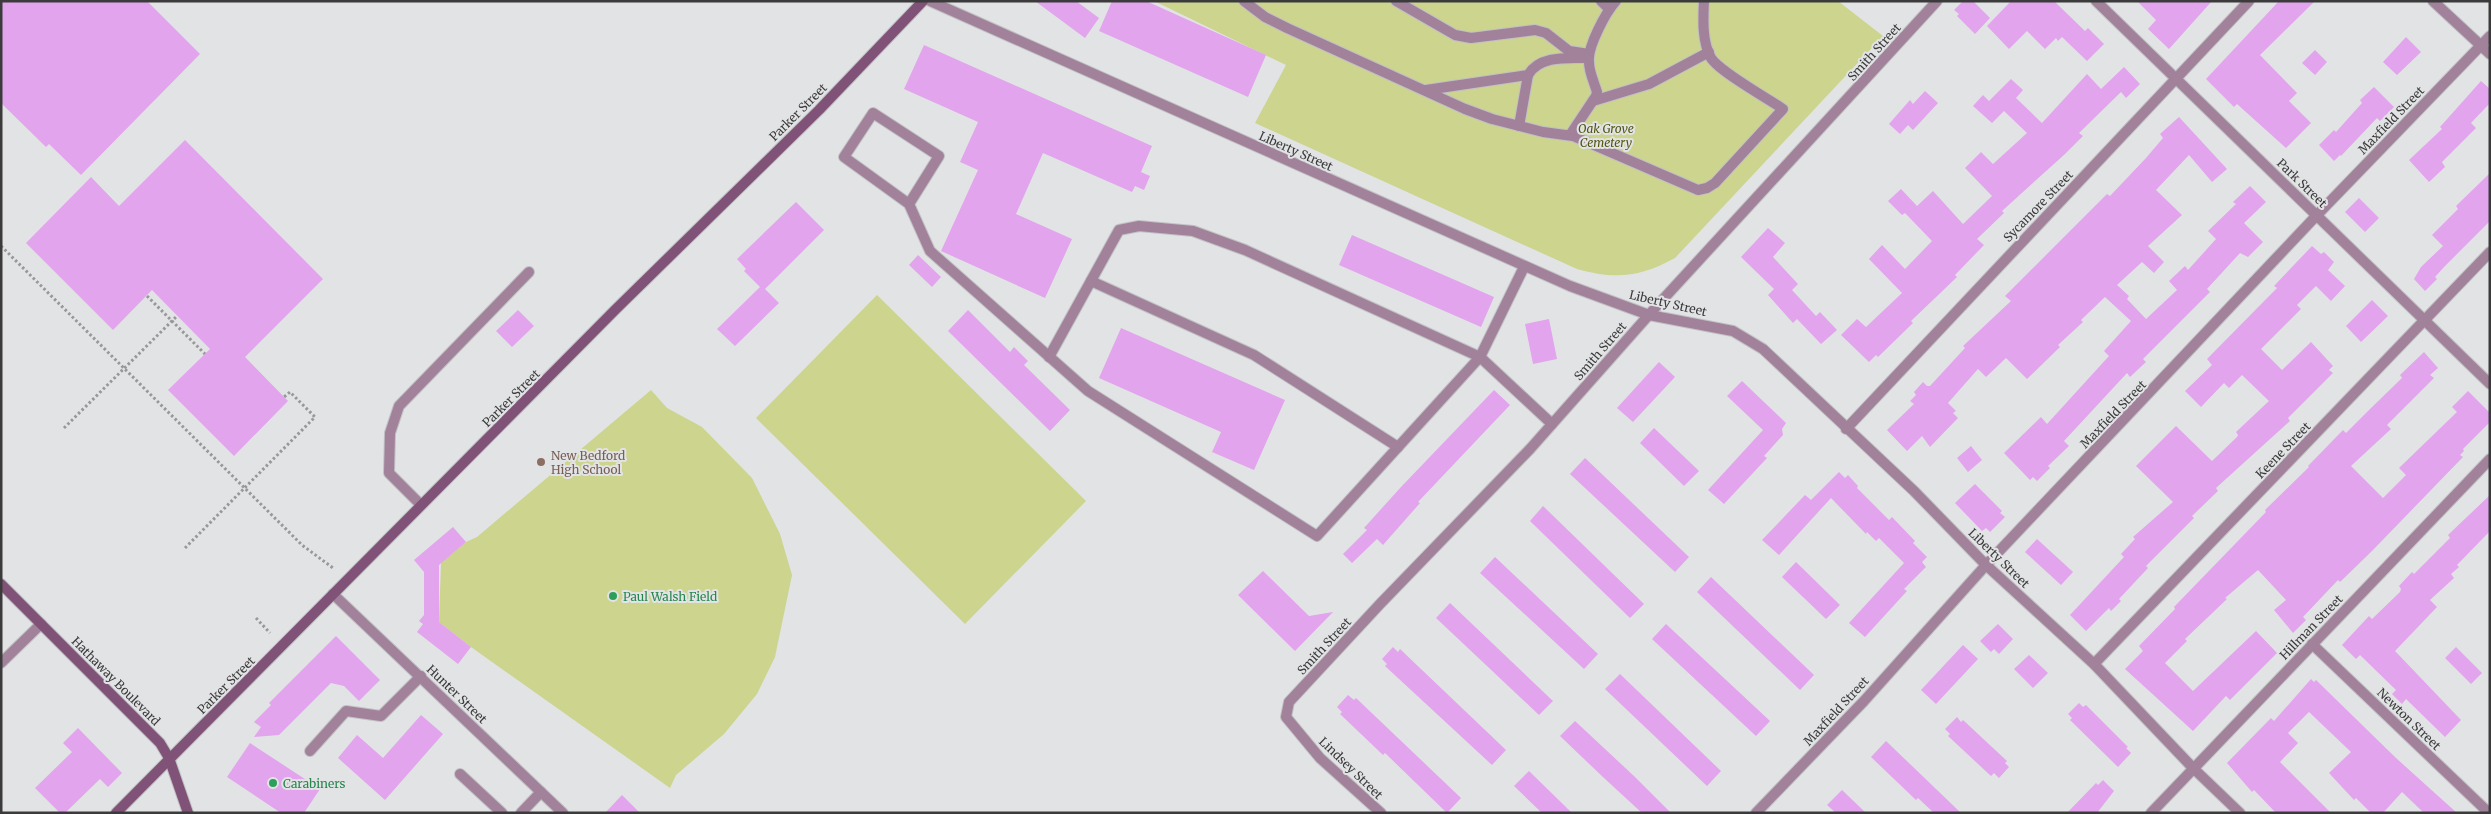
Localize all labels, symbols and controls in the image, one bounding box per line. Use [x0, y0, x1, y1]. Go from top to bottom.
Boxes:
street label: Smith Street [1844, 20, 1904, 84]
street label: Parker Street [766, 80, 830, 144]
street label: Maxfield Street [2355, 83, 2427, 157]
park label: Oak Grove Cemetery [1578, 121, 1634, 150]
street label: Liberty Street [1257, 128, 1336, 174]
street label: Park Street [2274, 155, 2330, 211]
street label: Sycamore Street [2000, 167, 2076, 245]
street label: Liberty Street [1628, 287, 1709, 319]
street label: Smith Street [1571, 319, 1630, 383]
street label: Parker Street [479, 366, 543, 430]
street label: Maxfield Street [2077, 377, 2149, 451]
street label: Keene Street [2252, 418, 2314, 481]
place label: New Bedford High School [551, 448, 625, 477]
marker: New Bedford High School [535, 456, 547, 468]
street label: Liberty Street [1965, 525, 2033, 591]
place label: Paul Walsh Field [623, 589, 717, 604]
marker: Paul Walsh Field [607, 590, 619, 602]
street label: Hillman Street [2276, 591, 2346, 663]
street label: Smith Street [1294, 614, 1354, 678]
street label: Hathaway Boulevard [69, 634, 163, 728]
street label: Parker Street [194, 653, 258, 717]
street label: Hunter Street [424, 662, 490, 727]
street label: Maxfield Street [1800, 673, 1872, 749]
street label: Newton Street [2374, 685, 2444, 753]
street label: Lindsey Street [1316, 734, 1386, 802]
place label: Carabiners [283, 776, 345, 791]
marker: Carabiners [267, 777, 279, 789]

